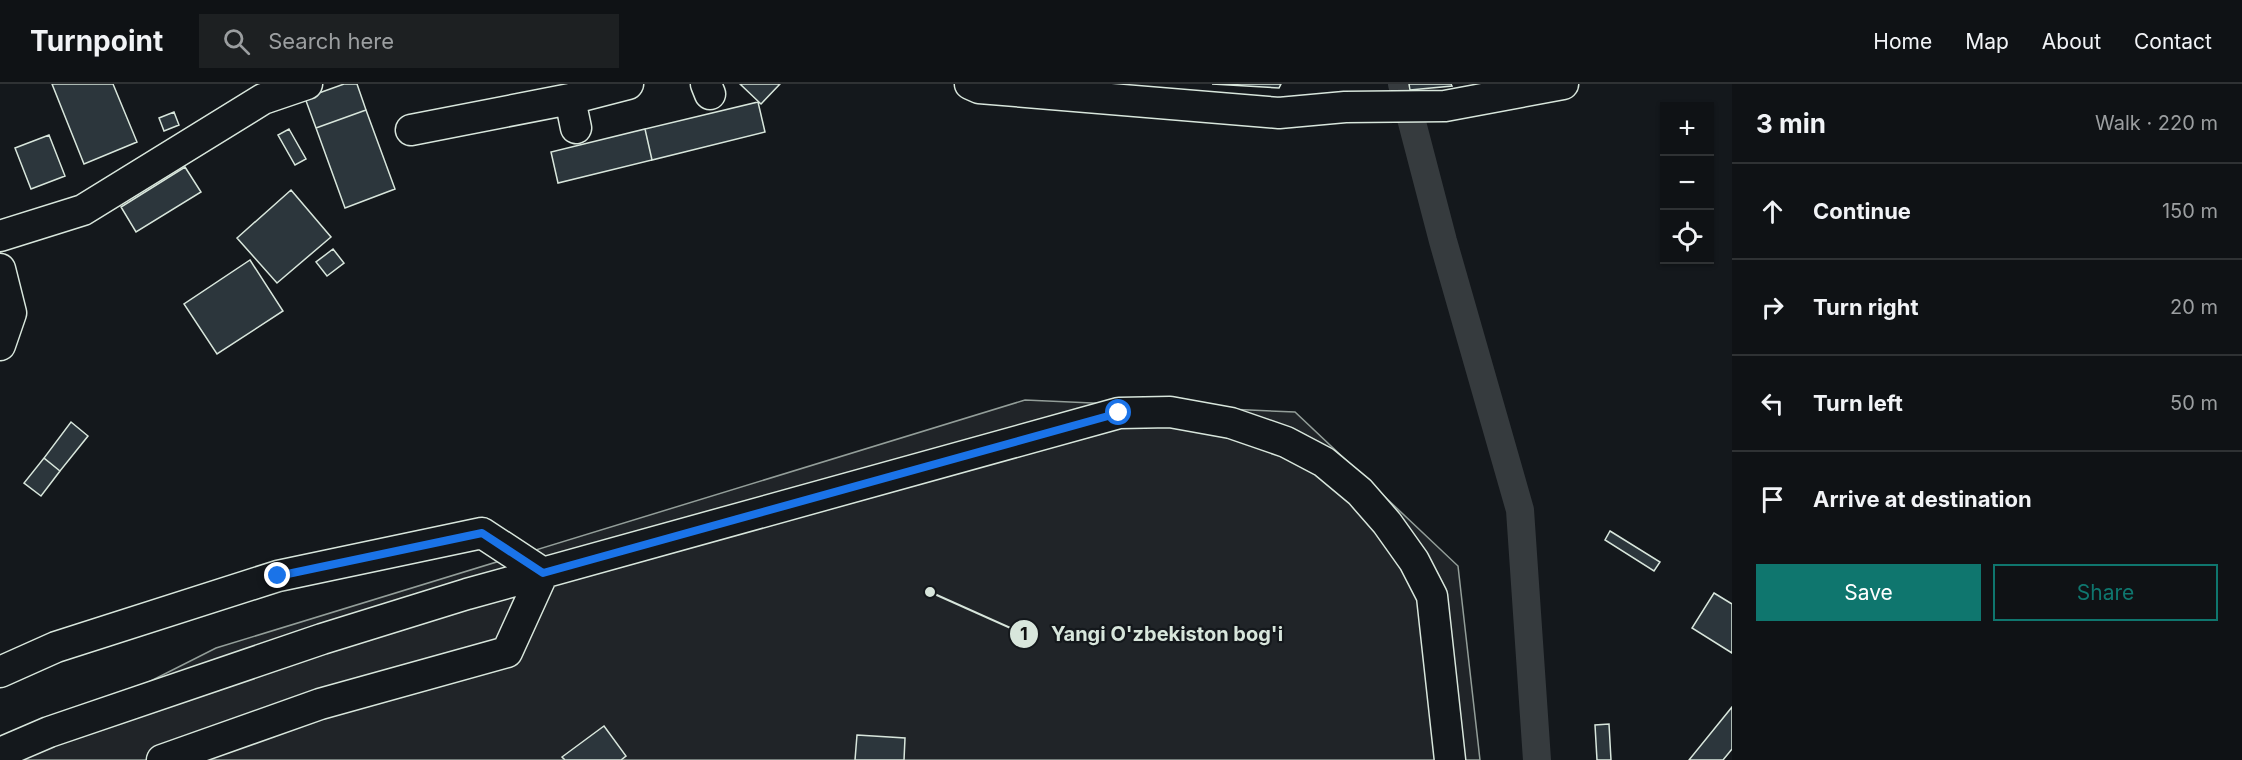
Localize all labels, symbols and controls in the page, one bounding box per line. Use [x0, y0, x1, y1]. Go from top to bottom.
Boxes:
search box [199, 14, 619, 68]
text: Turnpoint [30, 24, 163, 58]
icon: search [220, 25, 253, 58]
text: Search here [268, 28, 394, 54]
text: Home [1873, 29, 1932, 54]
text: Map [1965, 29, 2009, 54]
text: About [2042, 29, 2101, 54]
text: Contact [2134, 29, 2212, 54]
map controls [1660, 102, 1714, 264]
button: + [1660, 102, 1714, 156]
text: 3 min [1756, 108, 1826, 139]
text: Walk · 220 m [2095, 111, 2218, 135]
button: − [1660, 156, 1714, 210]
icon: ahead [1756, 195, 1789, 228]
text: Continue [1813, 198, 1911, 224]
text: 150 m [2162, 199, 2218, 223]
button: locate [1660, 210, 1714, 264]
icon: right [1756, 291, 1789, 324]
text: Turn right [1813, 294, 1919, 320]
text: 20 m [2170, 295, 2218, 319]
icon: left [1756, 387, 1789, 420]
text: Turn left [1813, 390, 1903, 416]
text: 50 m [2170, 391, 2218, 415]
route start [1105, 399, 1131, 425]
icon: arrive [1756, 483, 1789, 516]
text: Arrive at destination [1813, 486, 2032, 512]
route end [264, 562, 290, 588]
button: Save [1756, 564, 1981, 621]
button: Share [1993, 564, 2218, 621]
callout: Yangi O'zbekiston bog'i [1009, 615, 1295, 653]
text: Yangi O'zbekiston bog'i [1051, 622, 1283, 646]
text: 1 [1020, 623, 1028, 644]

